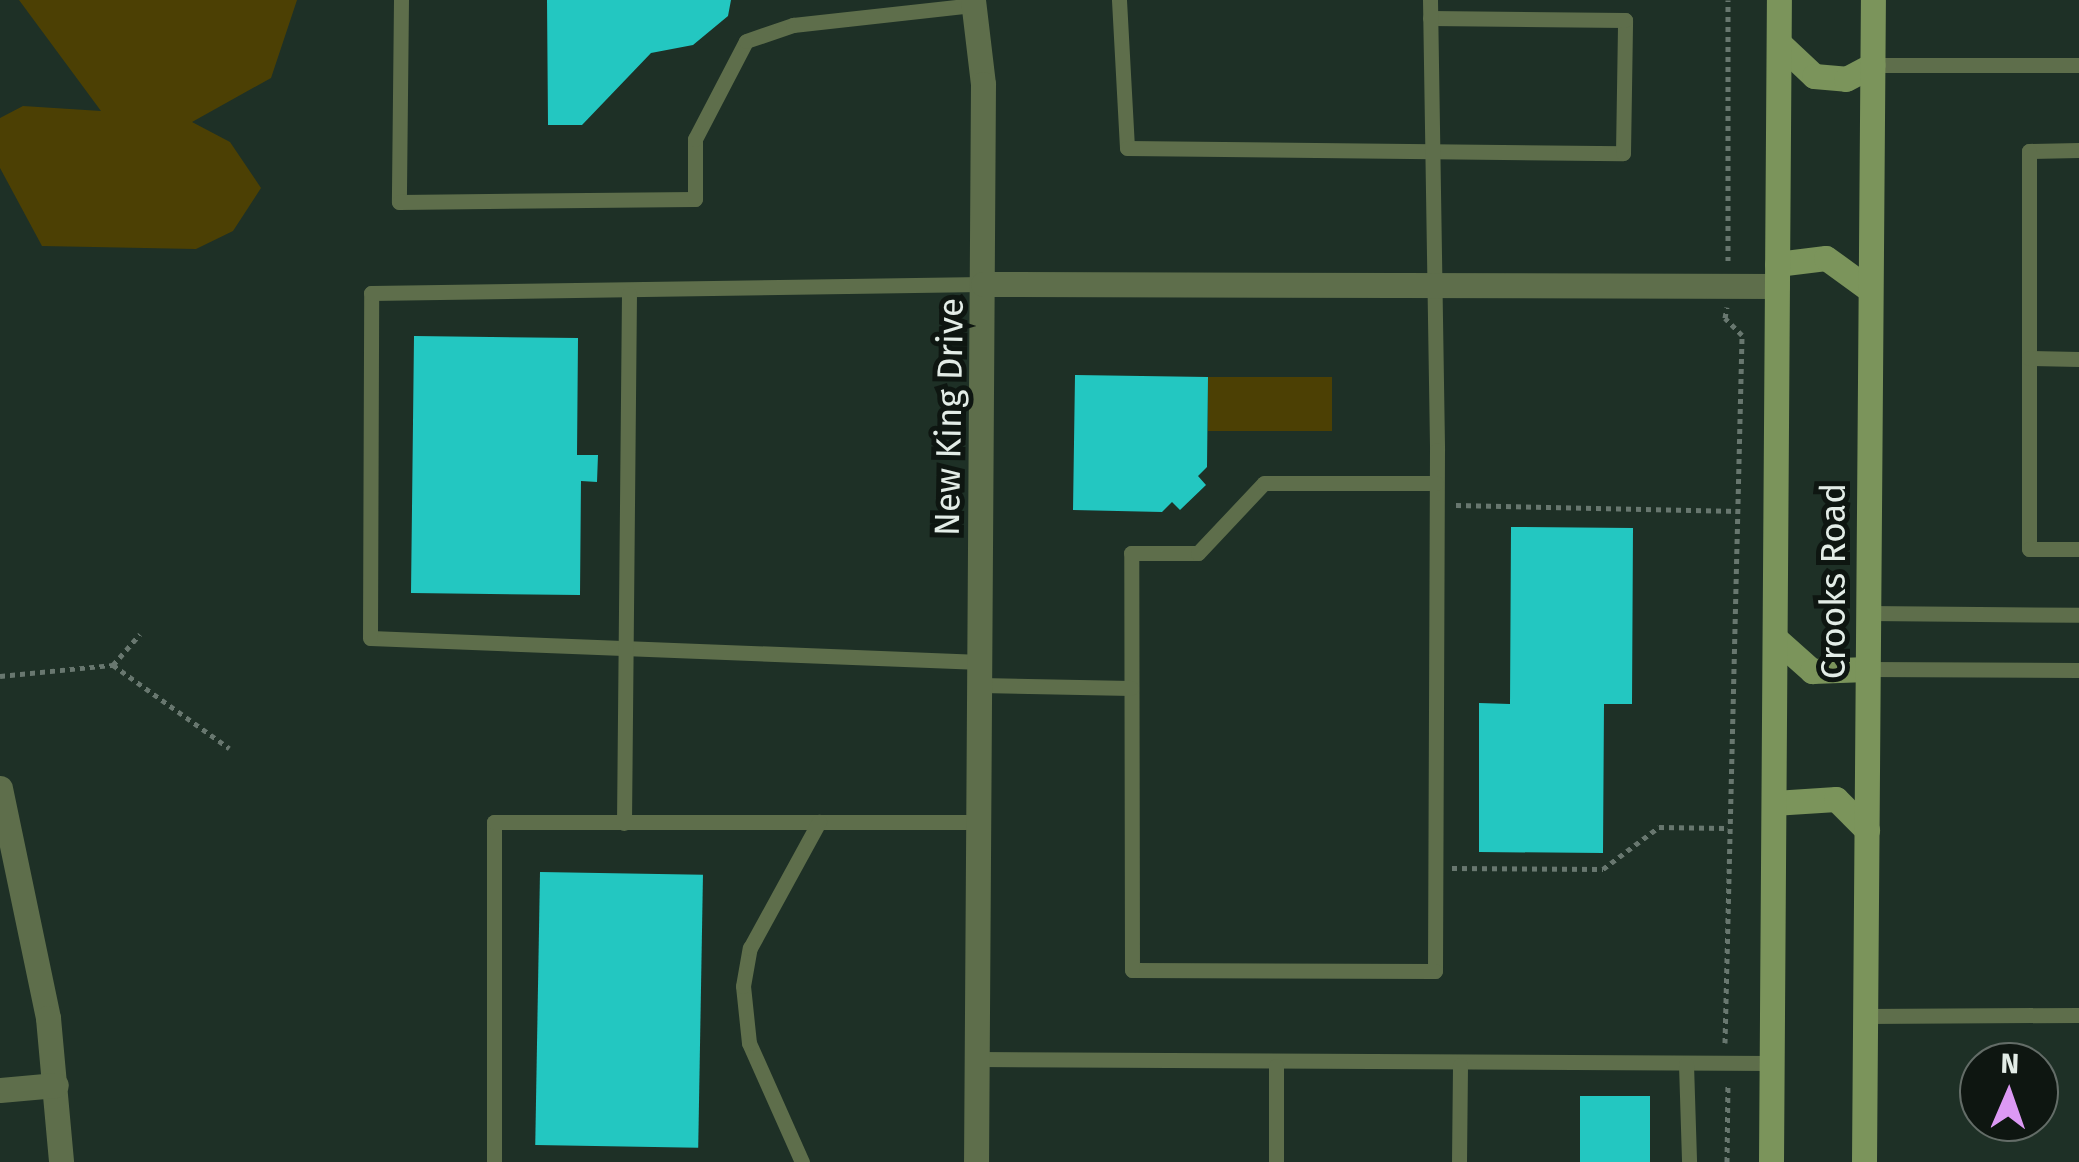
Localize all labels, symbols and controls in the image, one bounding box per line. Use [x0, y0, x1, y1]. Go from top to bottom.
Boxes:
street label: New King Drive [926, 298, 972, 536]
street label: Crooks Road [1812, 483, 1854, 679]
north arrow [1959, 1042, 2059, 1142]
text: N [2000, 1047, 2020, 1080]

